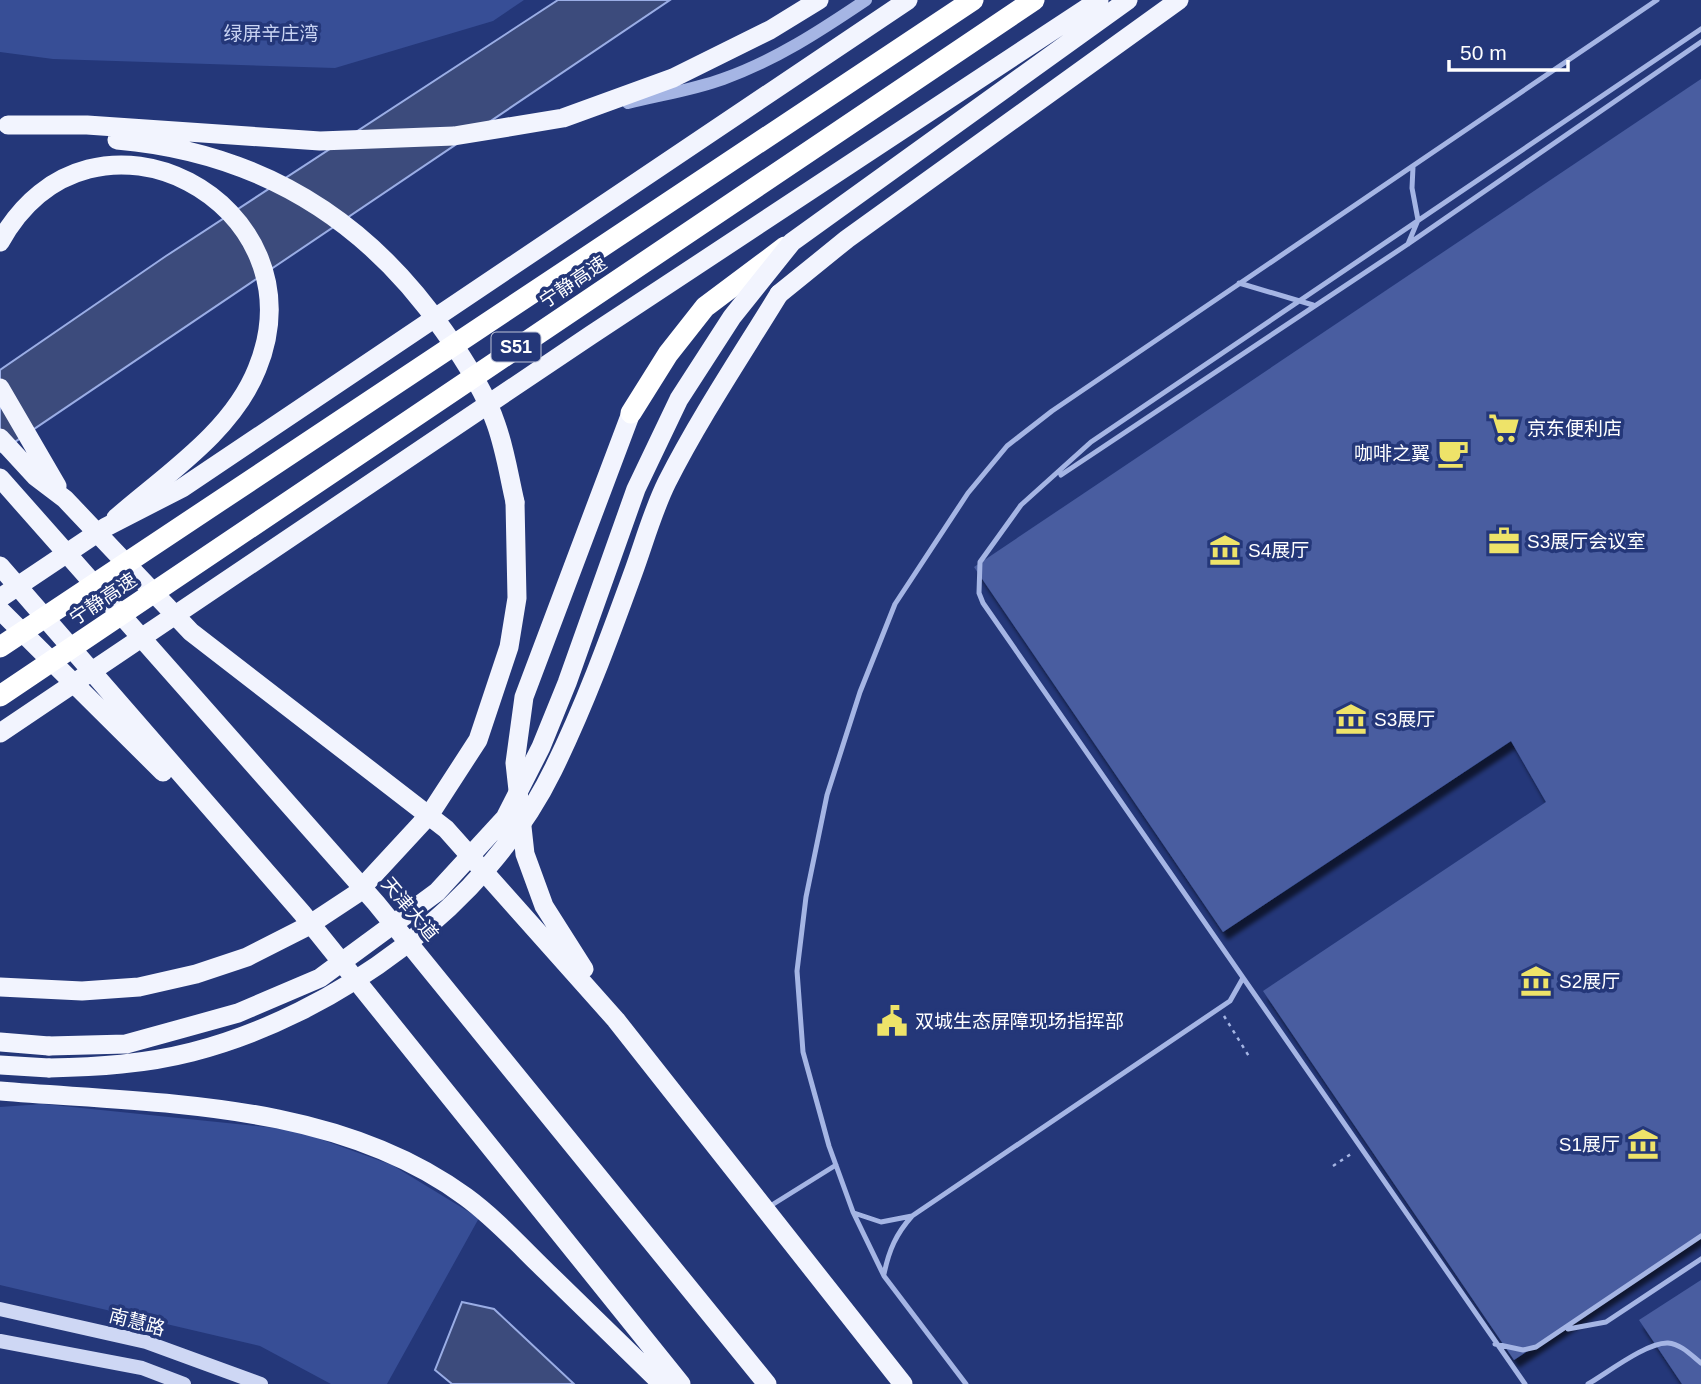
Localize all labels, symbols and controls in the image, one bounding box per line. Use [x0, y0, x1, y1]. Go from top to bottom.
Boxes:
park label: 绿屏辛庄湾 [223, 23, 319, 44]
scale bar [1449, 28, 1568, 72]
text: 50 m [1460, 41, 1507, 64]
street label: 宁静高速 [536, 252, 610, 312]
road number: S51 [491, 332, 540, 362]
supermarket icon: 京东便利店 [1487, 411, 1521, 445]
place label: 京东便利店 [1527, 418, 1622, 439]
cafe icon: 咖啡之翼 [1436, 436, 1470, 470]
place label: 咖啡之翼 [1354, 443, 1430, 464]
office icon: S3展厅会议室 [1487, 524, 1521, 558]
place label: S3展厅会议室 [1527, 531, 1645, 552]
museum icon: S4展厅 [1208, 533, 1242, 567]
place label: S4展厅 [1248, 540, 1309, 561]
street label: 宁静高速 [66, 569, 140, 629]
museum icon: S3展厅 [1334, 702, 1368, 736]
place label: S3展厅 [1374, 709, 1435, 730]
street label: 天津大道 [378, 873, 442, 945]
museum icon: S2展厅 [1519, 964, 1553, 998]
place label: S2展厅 [1559, 971, 1620, 992]
public building icon: 双城生态屏障现场指挥部 [875, 1004, 909, 1038]
place label: 双城生态屏障现场指挥部 [915, 1011, 1124, 1032]
museum icon: S1展厅 [1626, 1127, 1660, 1161]
place label: S1展厅 [1559, 1134, 1620, 1155]
street label: 南慧路 [107, 1304, 167, 1340]

